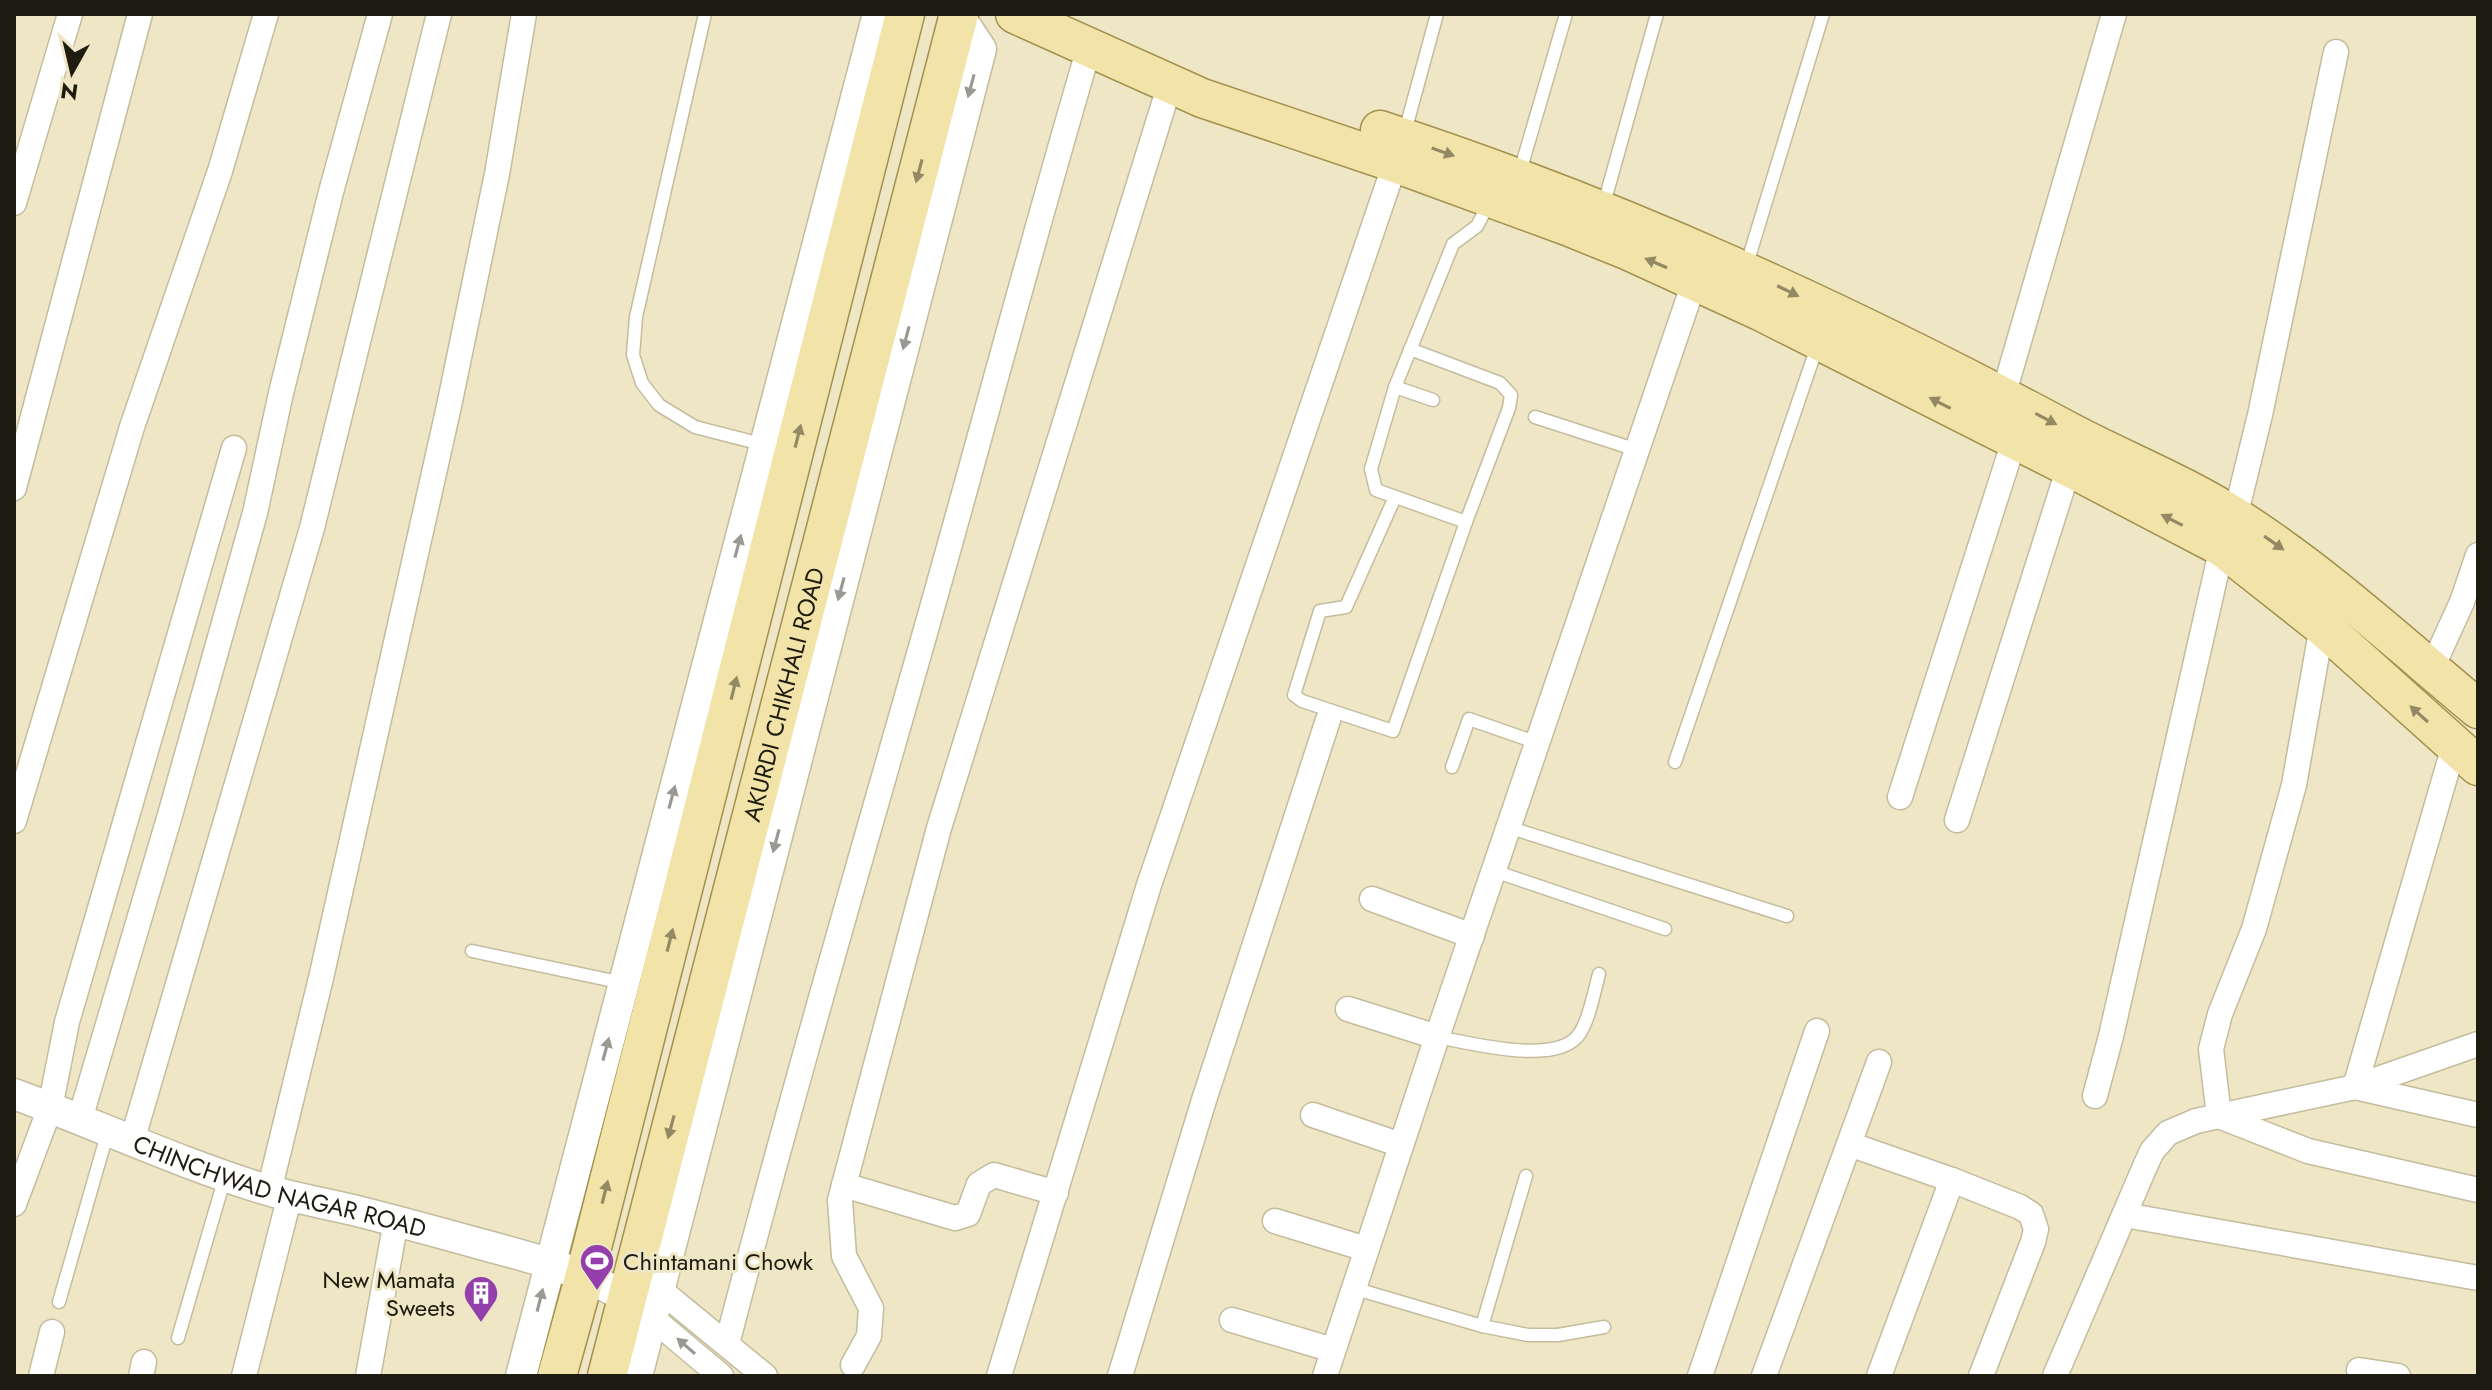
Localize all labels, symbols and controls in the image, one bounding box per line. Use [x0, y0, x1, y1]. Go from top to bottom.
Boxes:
north arrow [32, 32, 112, 112]
one-way arrow [965, 73, 977, 98]
text: N [58, 75, 80, 109]
one-way arrow [1431, 146, 1455, 158]
one-way arrow [912, 158, 924, 183]
one-way arrow [1644, 256, 1668, 270]
one-way arrow [1776, 284, 1799, 298]
one-way arrow [899, 325, 911, 350]
one-way arrow [1928, 396, 1951, 409]
one-way arrow [2034, 413, 2057, 426]
one-way arrow [792, 424, 804, 449]
one-way arrow [2160, 513, 2183, 526]
one-way arrow [733, 533, 745, 558]
one-way arrow [2263, 535, 2284, 550]
street label: AKURDI CHIKHALI ROAD [734, 564, 833, 825]
one-way arrow [834, 577, 846, 602]
one-way arrow [728, 676, 740, 701]
one-way arrow [2410, 706, 2429, 724]
one-way arrow [666, 785, 679, 809]
one-way arrow [769, 829, 781, 854]
one-way arrow [664, 928, 676, 953]
one-way arrow [600, 1036, 612, 1061]
one-way arrow [665, 1115, 677, 1140]
street label: CHINCHWAD NAGAR ROAD [128, 1126, 430, 1246]
one-way arrow [600, 1180, 612, 1205]
sports icon: Chintamani Chowk [578, 1242, 616, 1292]
place label: Chintamani Chowk [623, 1244, 814, 1279]
place label: New Mamata Sweets [322, 1262, 455, 1325]
building icon: New Mamata Sweets [462, 1274, 500, 1324]
one-way arrow [535, 1288, 547, 1313]
one-way arrow [676, 1338, 696, 1356]

